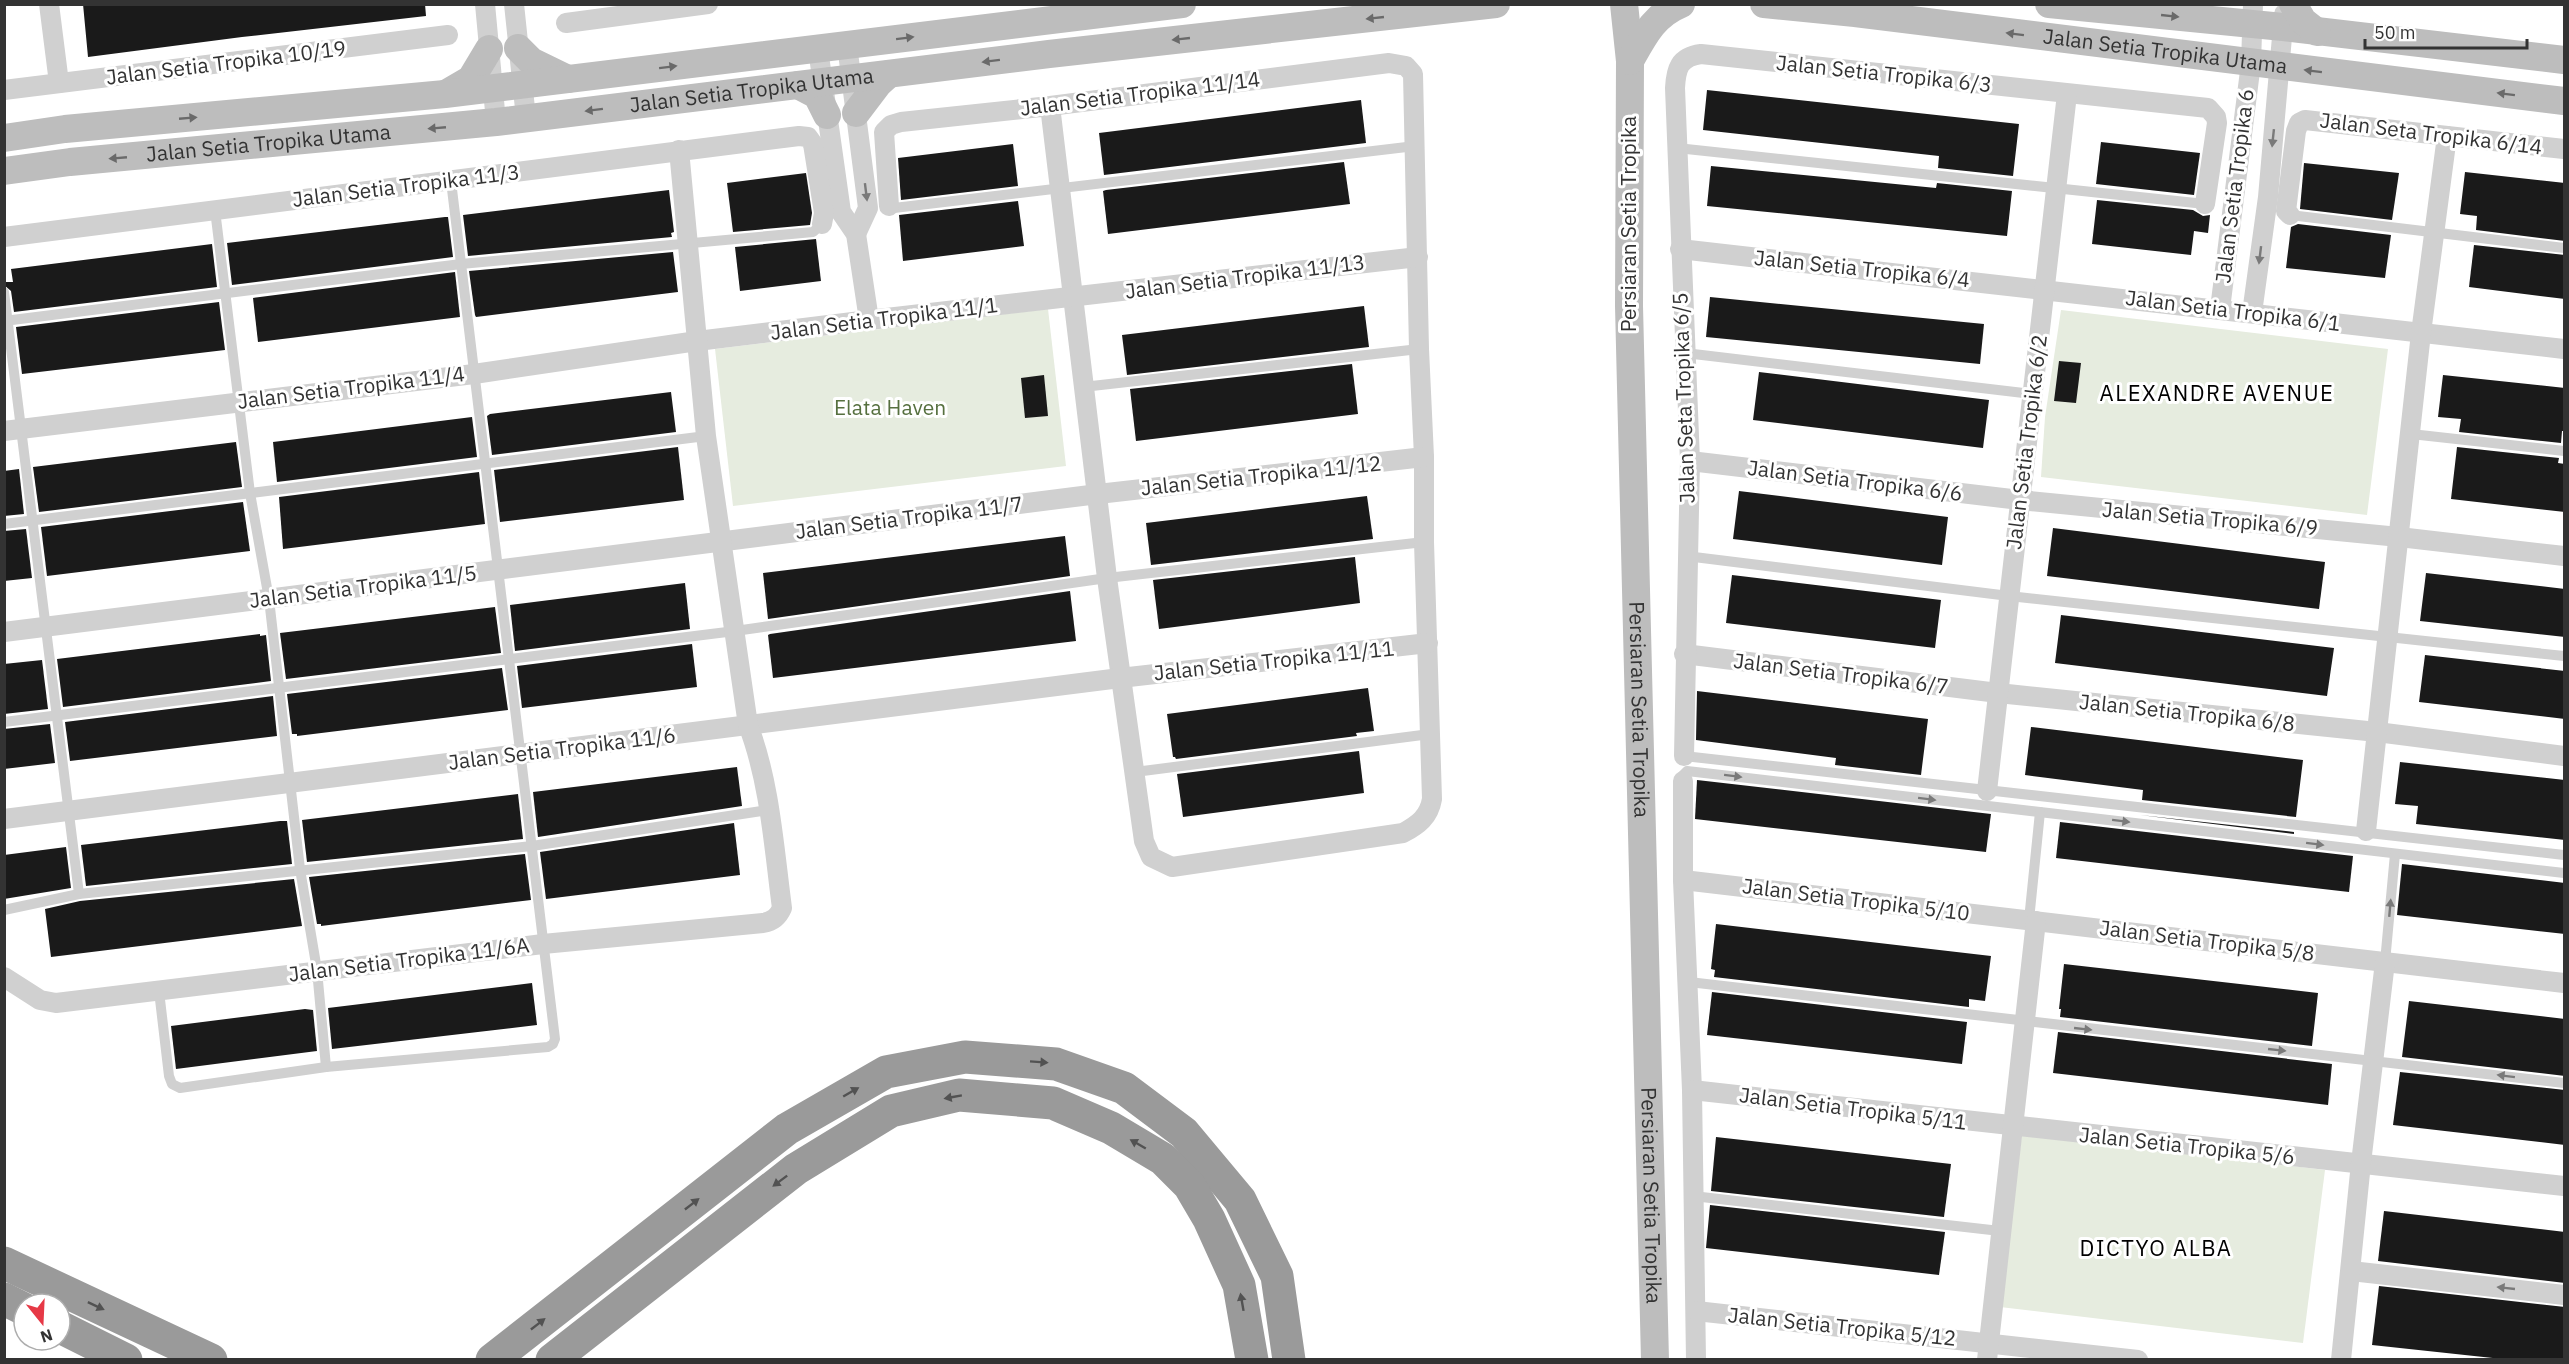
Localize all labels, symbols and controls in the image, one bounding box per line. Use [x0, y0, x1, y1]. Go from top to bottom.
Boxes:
one-way arrow [2161, 12, 2180, 21]
scale bar [2365, 12, 2527, 50]
one-way arrow [1365, 13, 1384, 23]
street label: Jalan Setia Tropika Utama [2042, 21, 2289, 80]
text: 50 m [2374, 21, 2416, 44]
one-way arrow [2005, 30, 2024, 39]
street label: Jalan Setia Tropika 10/19 [104, 33, 348, 91]
one-way arrow [896, 33, 915, 43]
one-way arrow [1172, 35, 1191, 44]
street label: Jalan Setia Tropika 6/3 [1775, 48, 1993, 98]
one-way arrow [981, 56, 1000, 66]
street label: Jalan Setia Tropika Utama [628, 61, 875, 118]
one-way arrow [658, 62, 677, 72]
street label: Jalan Setia Tropika 11/14 [1018, 64, 1262, 122]
one-way arrow [2303, 66, 2322, 76]
street label: Jalan Setia Tropika 6 [2208, 87, 2260, 285]
one-way arrow [2497, 89, 2516, 99]
one-way arrow [585, 105, 604, 115]
street label: Jalan Seta Tropika 6/14 [2318, 105, 2544, 161]
one-way arrow [178, 113, 197, 123]
street label: Persiaran Setia Tropika [1614, 116, 1642, 332]
street label: Jalan Setia Tropika Utama [145, 117, 392, 168]
one-way arrow [428, 123, 447, 133]
one-way arrow [2268, 128, 2278, 147]
one-way arrow [108, 153, 127, 163]
street label: Jalan Setia Tropika 11/3 [290, 157, 521, 213]
one-way arrow [862, 182, 871, 201]
street label: Jalan Setia Tropika 6/4 [1753, 243, 1971, 293]
one-way arrow [2255, 246, 2265, 265]
street label: Jalan Setia Tropika 11/13 [1123, 247, 1367, 305]
street label: Jalan Setia Tropika 6/1 [2124, 283, 2342, 337]
street label: Jalan Setia Tropika 11/1 [768, 290, 999, 346]
street label: Jalan Seta Tropika 6/5 [1665, 292, 1701, 504]
street label: Jalan Setia Tropika 6/2 [1999, 333, 2053, 551]
street label: Jalan Setia Tropika 11/4 [235, 359, 466, 415]
district label: ALEXANDRE AVENUE [2100, 378, 2334, 407]
park label: Elata Haven [834, 393, 946, 421]
street label: Jalan Setia Tropika 11/12 [1139, 448, 1383, 502]
street label: Jalan Setia Tropika 6/6 [1746, 453, 1964, 507]
street label: Jalan Setia Tropika 11/7 [793, 489, 1024, 545]
street label: Jalan Setia Tropika 6/9 [2101, 495, 2319, 541]
street label: Jalan Setia Tropika 11/5 [247, 558, 478, 614]
street label: Persiaran Setia Tropika [1623, 601, 1657, 818]
street label: Jalan Setia Tropika 11/11 [1152, 633, 1396, 687]
street label: Jalan Setia Tropika 6/7 [1732, 646, 1950, 700]
street label: Jalan Setia Tropika 6/8 [2078, 687, 2296, 737]
street label: Jalan Setia Tropika 11/6 [446, 720, 677, 776]
one-way arrow [1724, 772, 1743, 781]
one-way arrow [1918, 794, 1937, 804]
one-way arrow [2111, 817, 2130, 826]
one-way arrow [2305, 839, 2324, 849]
street label: Jalan Setia Tropika 5/10 [1741, 871, 1972, 927]
one-way arrow [2385, 898, 2395, 917]
street label: Jalan Setia Tropika 5/8 [2098, 913, 2316, 967]
street label: Jalan Setia Tropika 11/6A [287, 930, 531, 988]
one-way arrow [2074, 1024, 2093, 1034]
one-way arrow [2268, 1045, 2287, 1055]
one-way arrow [1029, 1058, 1048, 1067]
one-way arrow [2497, 1071, 2516, 1081]
street label: Jalan Setia Tropika 5/11 [1738, 1080, 1969, 1136]
one-way arrow [843, 1087, 860, 1097]
street label: Persiaran Setia Tropika [1635, 1087, 1669, 1304]
one-way arrow [944, 1093, 963, 1102]
street label: Jalan Setia Tropika 5/6 [2078, 1120, 2296, 1170]
one-way arrow [1130, 1139, 1146, 1150]
one-way arrow [773, 1174, 788, 1186]
one-way arrow [684, 1198, 699, 1210]
district label: DICTYO ALBA [2080, 1233, 2232, 1262]
one-way arrow [2497, 1283, 2516, 1293]
north arrow [12, 1292, 72, 1352]
one-way arrow [1237, 1292, 1246, 1311]
street label: Jalan Setia Tropika 5/12 [1727, 1300, 1957, 1352]
one-way arrow [87, 1301, 104, 1310]
one-way arrow [530, 1318, 545, 1330]
text: N [38, 1325, 55, 1348]

